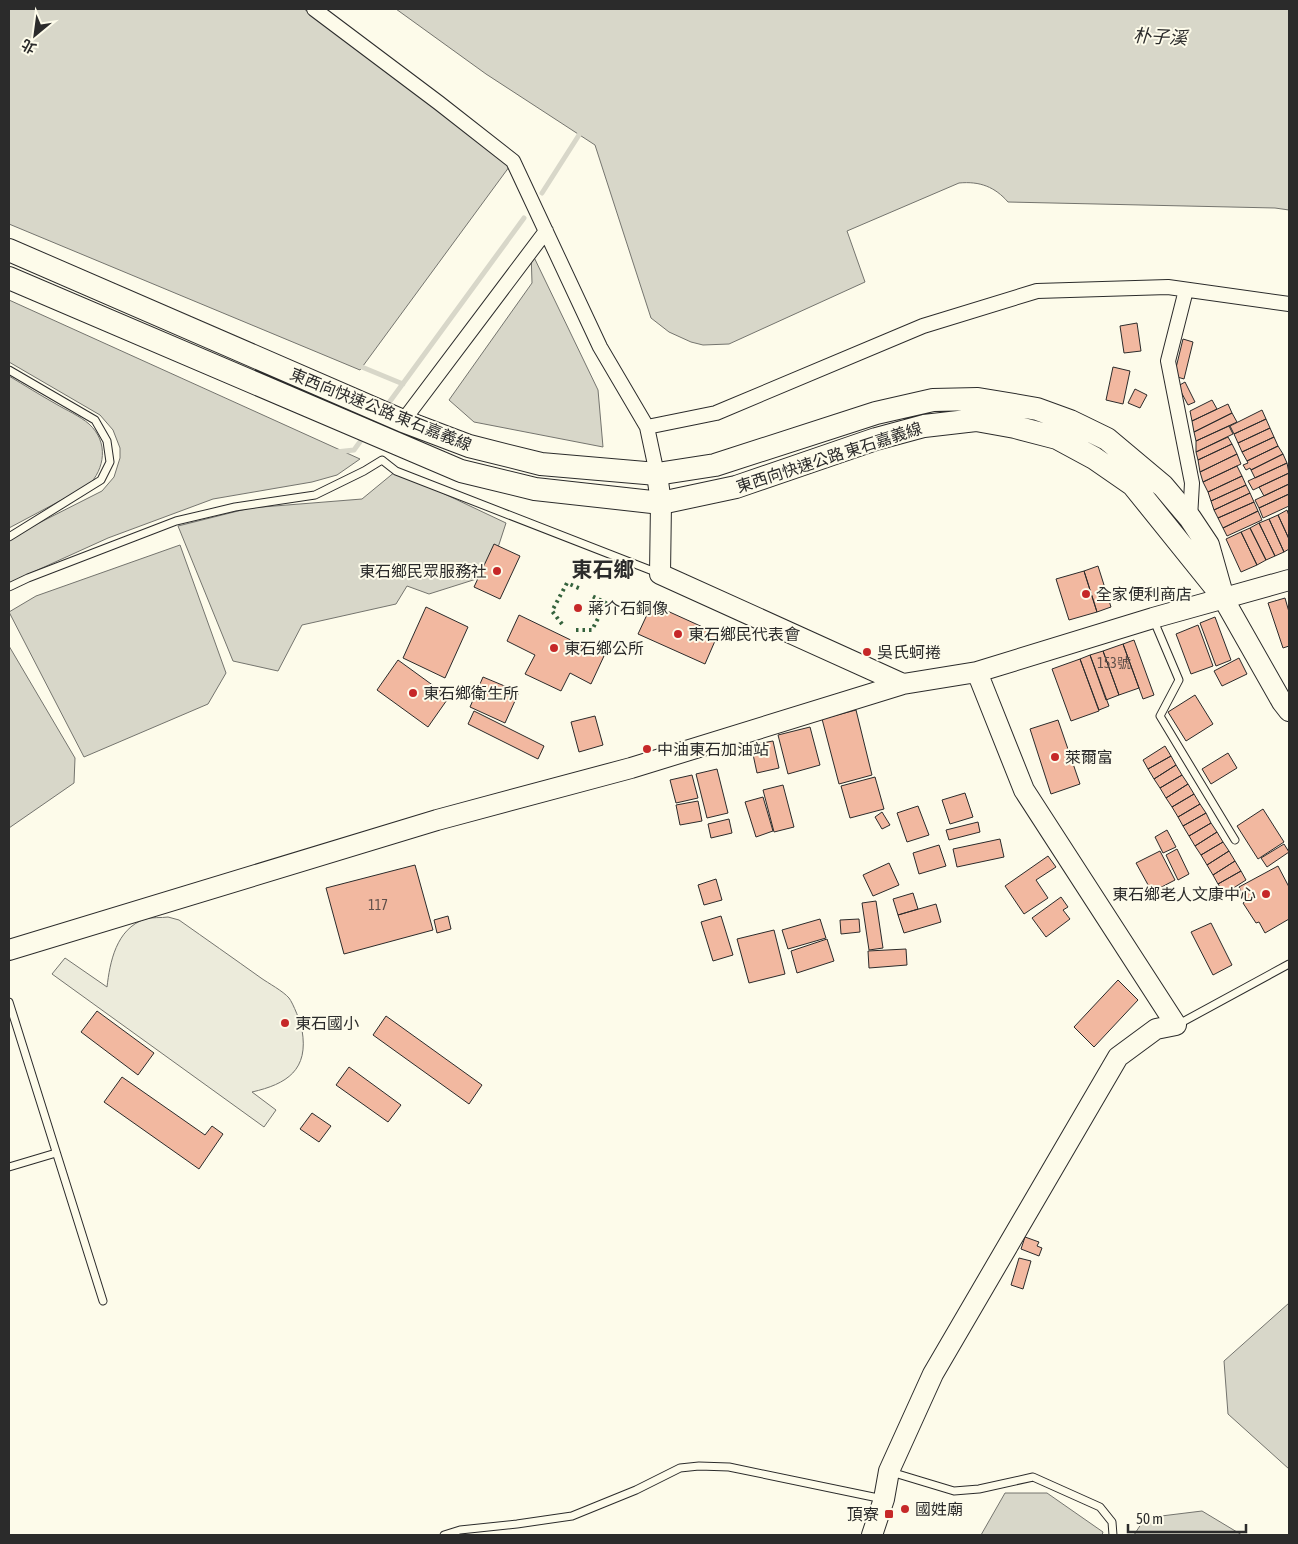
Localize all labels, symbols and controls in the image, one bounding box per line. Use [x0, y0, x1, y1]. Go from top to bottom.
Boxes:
north arrow [10, 10, 60, 60]
water label: 朴子溪 [1133, 25, 1191, 49]
text: 北 [19, 36, 39, 57]
street label: 東西向快速公路 東石嘉義線 [288, 364, 474, 454]
street label: 東西向快速公路 東石嘉義線 [734, 418, 924, 496]
district label: 東石鄉 [572, 557, 635, 581]
place label: 東石鄉民眾服務社 [359, 562, 487, 580]
marker: 東石鄉民眾服務社 [491, 565, 503, 577]
place label: 全家便利商店 [1096, 585, 1192, 603]
marker: 全家便利商店 [1080, 588, 1092, 600]
place label: 蔣介石銅像 [588, 599, 668, 617]
marker: 蔣介石銅像 [572, 602, 584, 614]
place label: 東石鄉民代表會 [688, 625, 800, 643]
marker: 東石鄉民代表會 [672, 628, 684, 640]
place label: 東石鄉公所 [564, 639, 644, 657]
marker: 東石鄉公所 [548, 642, 560, 654]
place label: 吳氏蚵捲 [877, 643, 941, 661]
marker: 吳氏蚵捲 [861, 646, 873, 658]
house number: 153號 [1097, 655, 1131, 671]
place label: 東石鄉衛生所 [423, 684, 519, 702]
marker: 東石鄉衛生所 [407, 687, 419, 699]
place label: 中油東石加油站 [657, 740, 769, 758]
marker: 中油東石加油站 [641, 743, 653, 755]
place label: 萊爾富 [1065, 748, 1113, 766]
marker: 萊爾富 [1049, 751, 1061, 763]
place label: 東石鄉老人文康中心 [1112, 885, 1256, 903]
marker: 東石鄉老人文康中心 [1260, 888, 1272, 900]
house number: 117 [368, 897, 388, 913]
place label: 東石國小 [295, 1014, 359, 1032]
marker: 東石國小 [279, 1017, 291, 1029]
place label: 國姓廟 [915, 1500, 963, 1518]
scale bar [1128, 1502, 1246, 1534]
marker: 國姓廟 [899, 1503, 911, 1515]
place label: 頂寮 [847, 1505, 879, 1523]
marker: 頂寮 [883, 1508, 895, 1520]
text: 50 m [1136, 1510, 1163, 1527]

